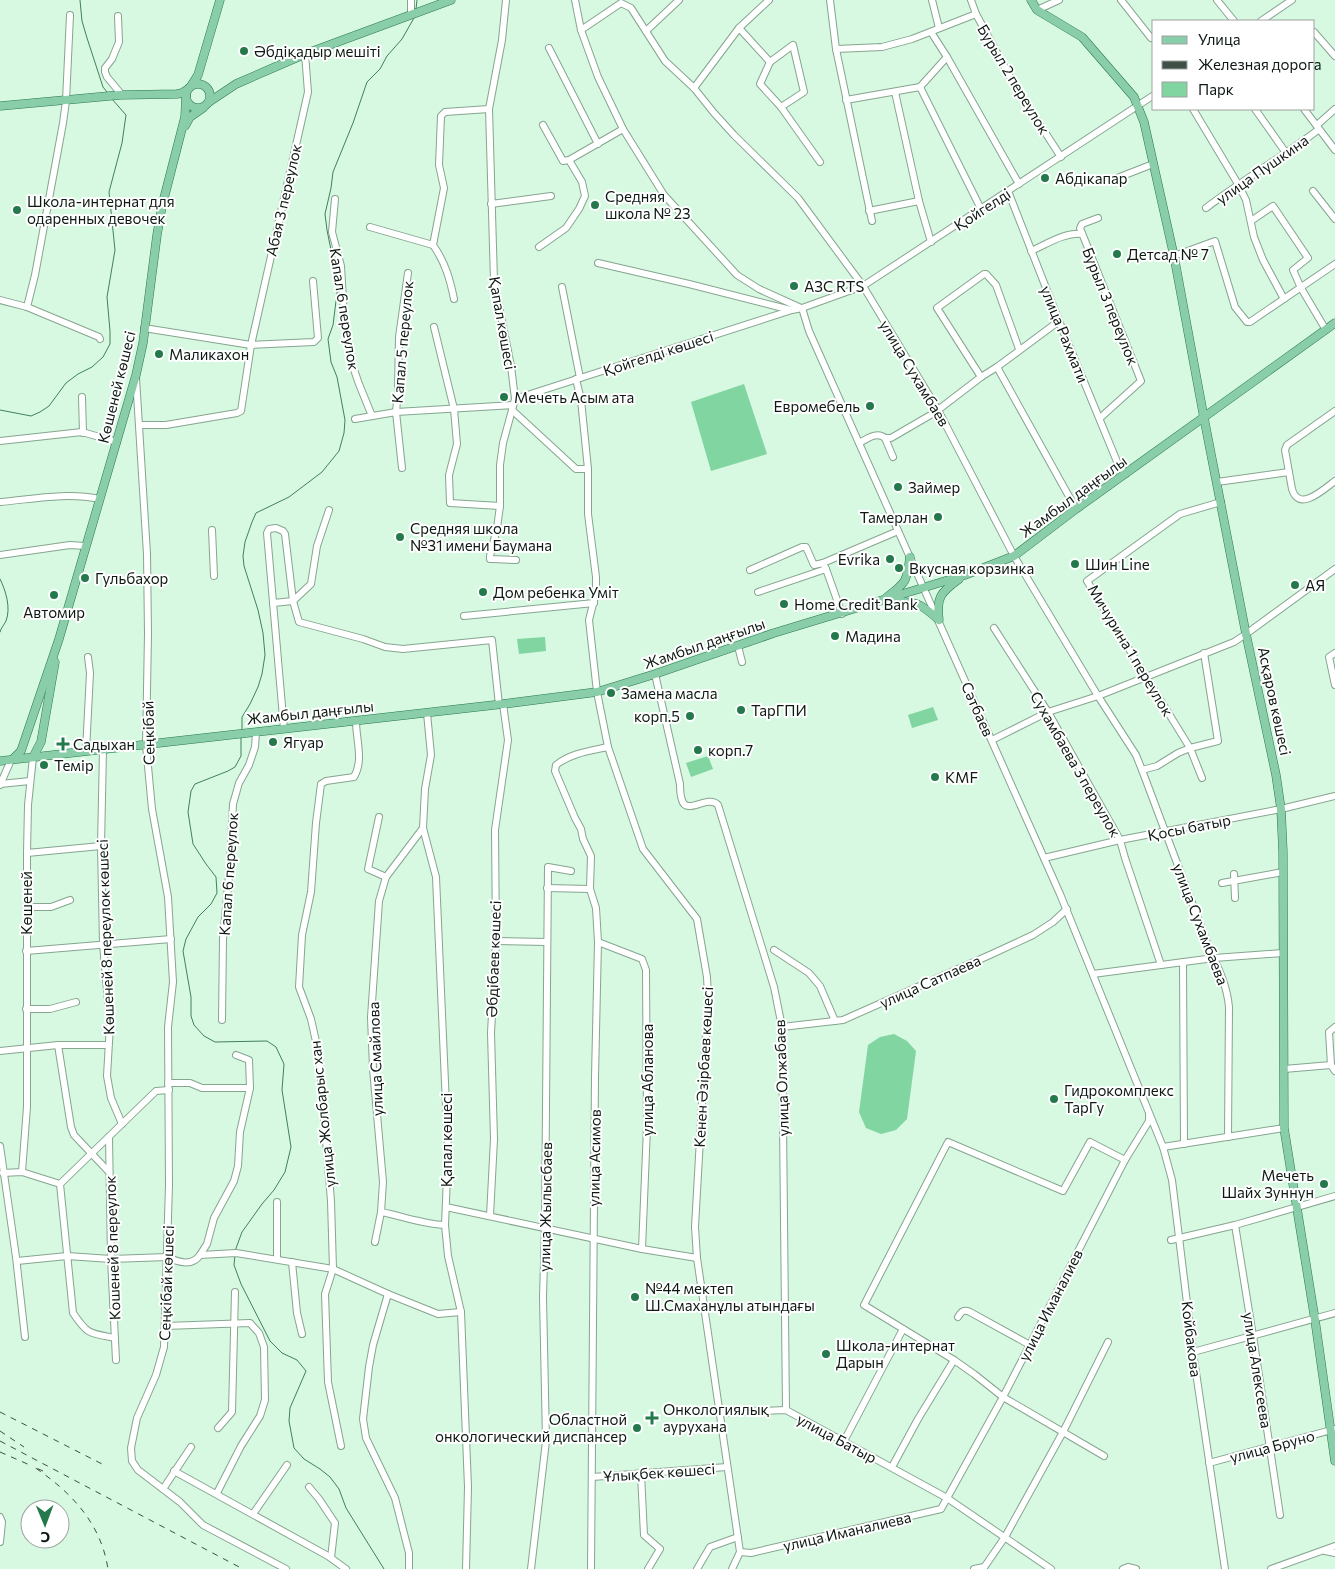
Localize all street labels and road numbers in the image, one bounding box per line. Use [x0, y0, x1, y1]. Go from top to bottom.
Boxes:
street label: Бурыл 2 переулок [974, 21, 1054, 137]
street label: улица Пушкина [1212, 131, 1312, 207]
street label: Абая 3 переулок [261, 142, 305, 258]
street label: Қойгелді [950, 184, 1014, 234]
street label: Бурыл 3 переулок [1079, 245, 1143, 367]
street label: Капал 6 переулок [326, 247, 364, 371]
street label: Қапал көшесі [486, 275, 520, 371]
street label: Капал 5 переулок [388, 280, 416, 404]
street label: улица Рахмати [1037, 283, 1093, 385]
street label: улица Сухамбаев [876, 317, 954, 429]
street label: Қойгелді көшесі [600, 327, 716, 379]
street label: Көшеней көшесі [93, 329, 139, 445]
street label: Жамбыл даңғылы [1016, 451, 1130, 541]
street label: Мичурина 1 переулок [1085, 581, 1177, 719]
street label: Жамбыл даңғылы [641, 614, 767, 672]
street label: Асқаров көшесі [1255, 645, 1295, 757]
street label: Сәтбаев [958, 679, 998, 739]
street label: Сухамбаева 3 переулок [1027, 688, 1125, 840]
street label: Жамбыл даңғылы [245, 696, 375, 728]
street label: Сеңкібай [138, 701, 158, 765]
street label: Қосы батыр [1146, 810, 1232, 844]
street label: Капал 6 переулок [215, 812, 241, 936]
street label: Көшеней 8 переулок көшесі [93, 839, 117, 1035]
street label: улица Сухамбаева [1170, 861, 1232, 987]
street label: Көшеней [17, 871, 35, 935]
street label: Әбдібаев көшесі [482, 900, 504, 1018]
street label: улица Сатпаева [877, 951, 983, 1011]
street label: Кенен Әзірбаев көшесі [690, 986, 716, 1148]
street label: улица Смайлова [364, 1001, 386, 1117]
street label: улица Олжабаев [770, 1019, 792, 1137]
street label: улица Абланова [638, 1024, 656, 1136]
street label: улица Жолбарыс хан [305, 1040, 339, 1188]
street label: Қапал көшесі [437, 1093, 455, 1187]
street label: улица Асимов [584, 1109, 604, 1207]
street label: улица Жылысбаев [535, 1142, 555, 1272]
street label: Кошеней 8 переулок [100, 1175, 124, 1321]
street label: Сеңкібай көшесі [155, 1225, 177, 1341]
street label: улица Иманалиев [1014, 1246, 1086, 1364]
street label: Койбакова [1178, 1300, 1206, 1378]
street label: улица Алексеева [1240, 1311, 1276, 1429]
street label: улица Батыр [794, 1409, 880, 1467]
street label: улица Бруно [1228, 1426, 1316, 1466]
street label: Ұлықбек көшесі [602, 1459, 716, 1485]
street label: улица Иманалиева [781, 1508, 913, 1554]

